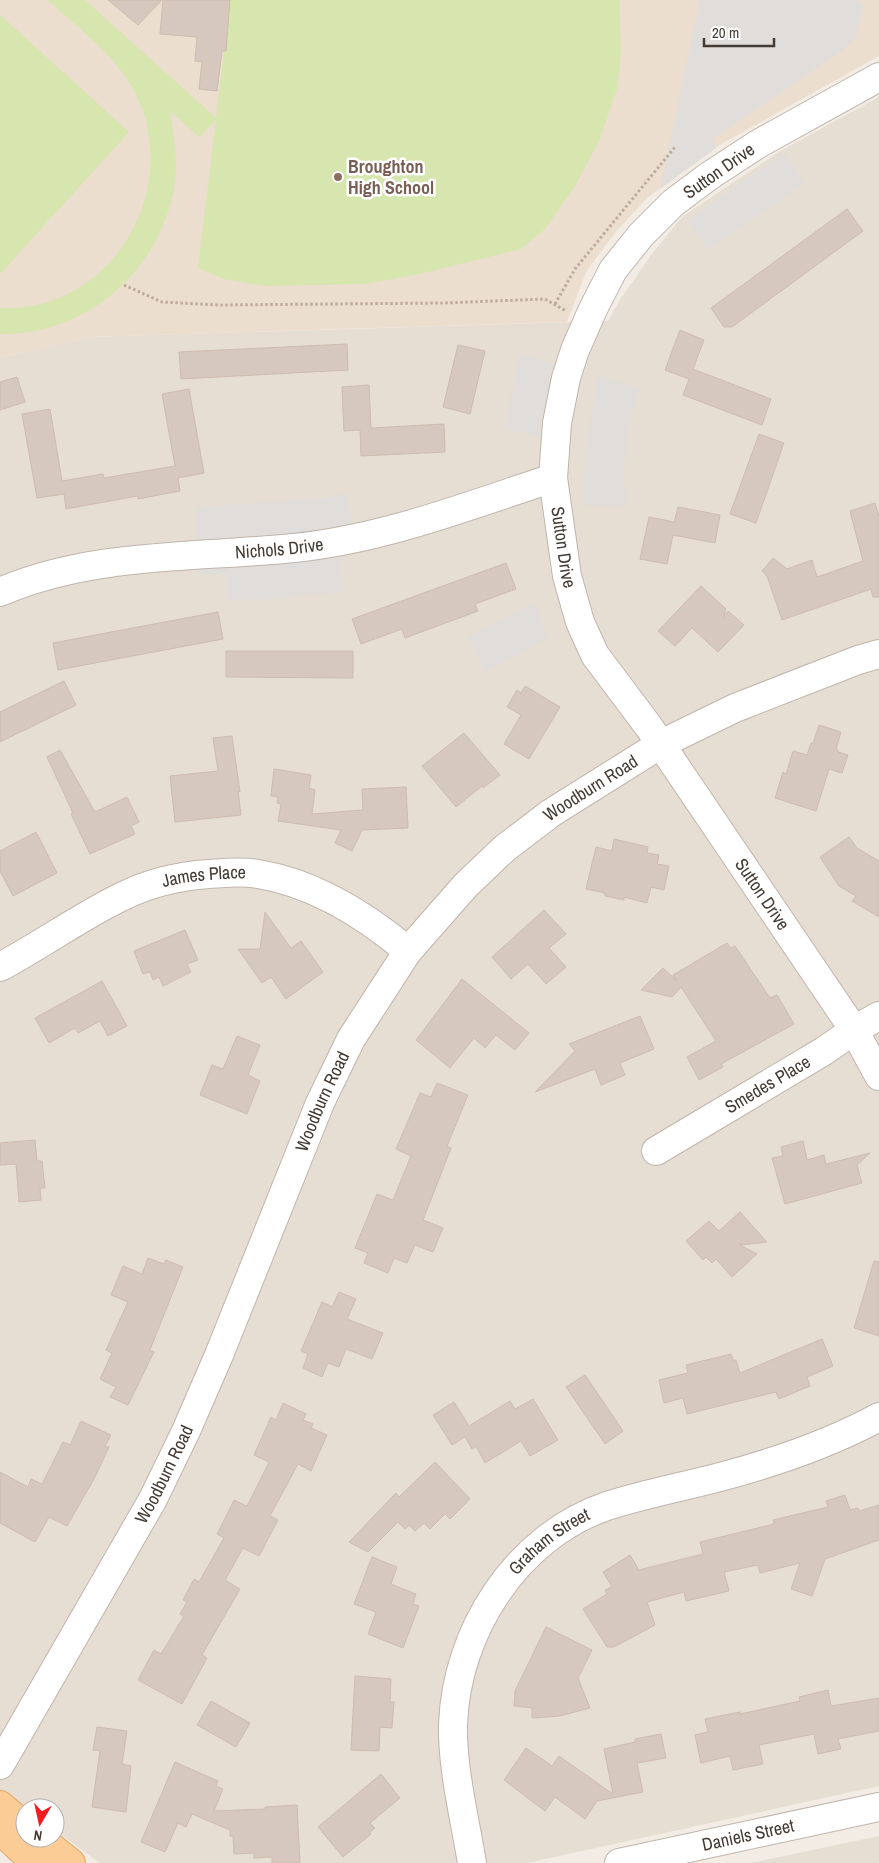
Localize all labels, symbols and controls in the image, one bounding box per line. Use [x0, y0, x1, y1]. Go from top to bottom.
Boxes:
scale bar [704, 15, 774, 47]
text: 20 m [712, 22, 739, 43]
street label: Sutton Drive [678, 137, 759, 204]
place label: Broughton High School [348, 154, 434, 200]
marker: Broughton High School [332, 171, 344, 183]
street label: Sutton Drive [545, 505, 583, 591]
street label: Nichols Drive [234, 531, 325, 565]
street label: Woodburn Road [538, 749, 643, 827]
street label: Sutton Drive [729, 853, 796, 935]
street label: James Place [159, 859, 246, 893]
street label: Woodburn Road [289, 1047, 355, 1155]
street label: Smedes Place [720, 1049, 815, 1119]
street label: Woodburn Road [129, 1421, 199, 1528]
street label: Graham Street [503, 1502, 594, 1580]
north arrow [15, 1798, 65, 1848]
street label: Daniels Street [700, 1813, 796, 1857]
text: N [32, 1826, 43, 1845]

